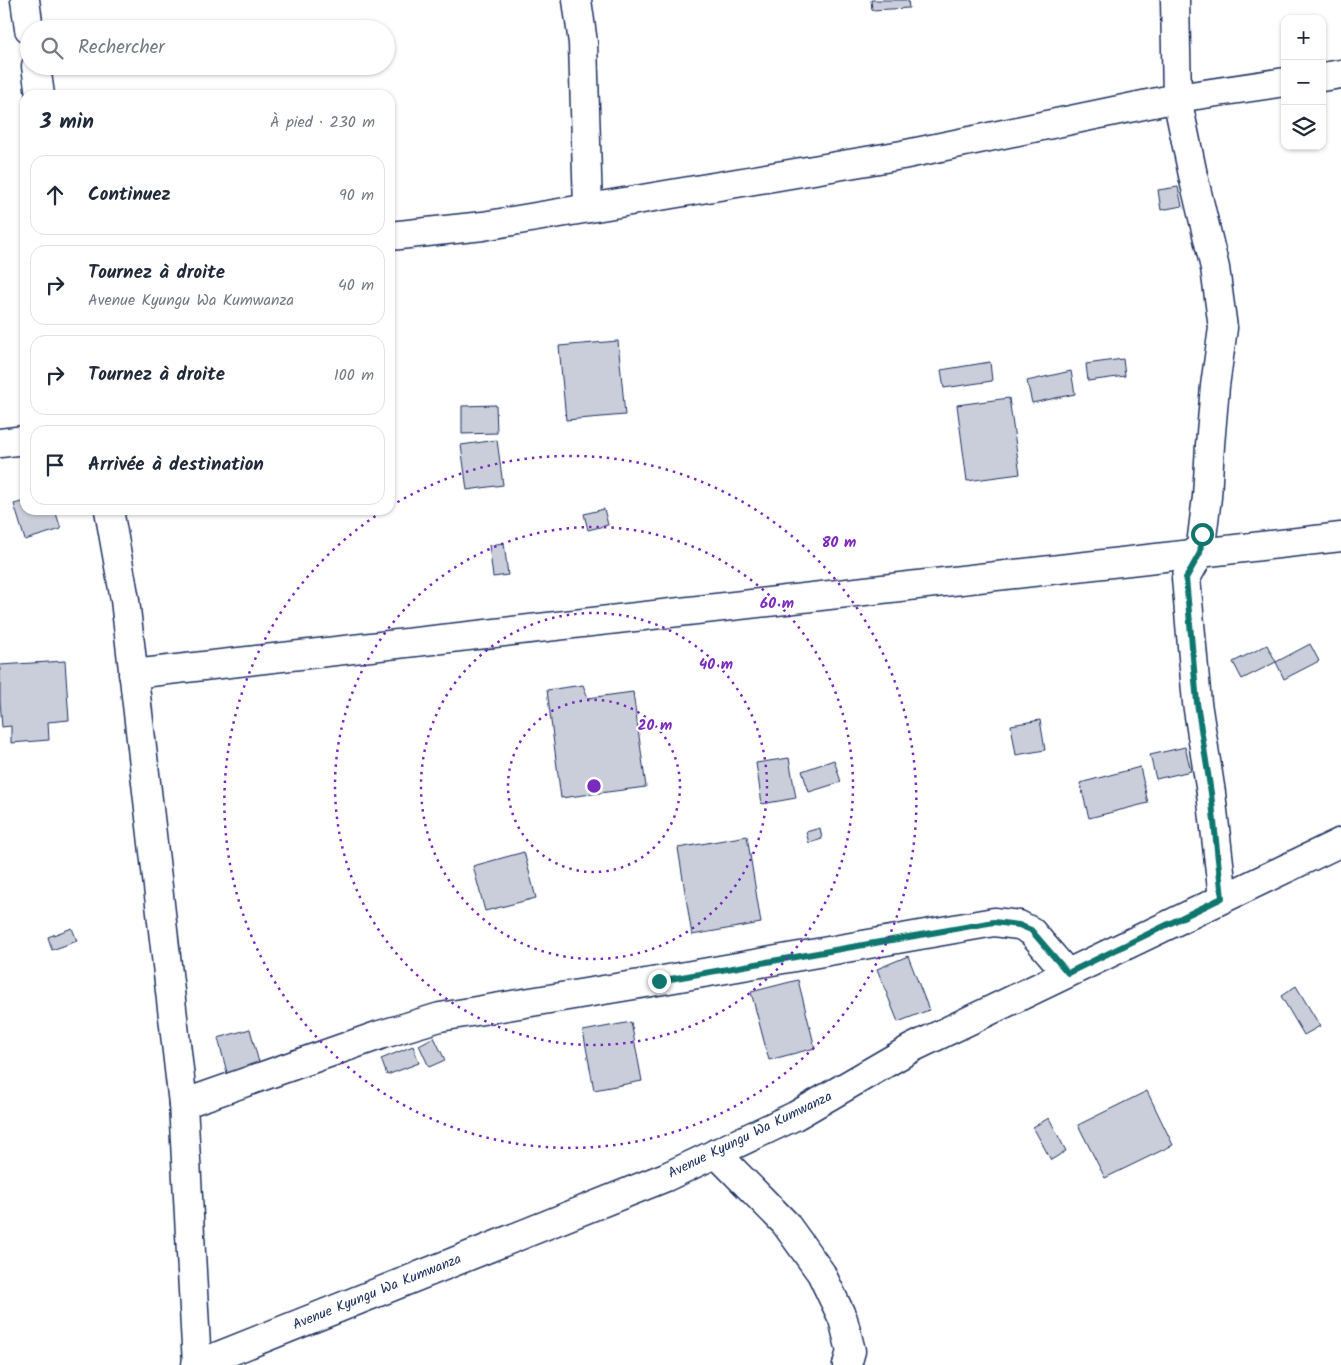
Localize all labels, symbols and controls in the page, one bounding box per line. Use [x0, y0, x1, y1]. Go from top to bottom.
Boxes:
map controls [1281, 15, 1326, 150]
button: + [1281, 15, 1326, 60]
search box [20, 20, 395, 75]
text: Rechercher [78, 33, 165, 63]
icon: search [38, 34, 66, 62]
button: − [1281, 60, 1326, 105]
button: layers [1281, 105, 1326, 150]
text: 3 min [40, 106, 94, 139]
text: À pied · 230 m [270, 110, 375, 135]
text: Continuez [88, 180, 171, 210]
icon: ahead [41, 181, 69, 209]
text: 90 m [339, 183, 374, 208]
text: Tournez à droite [88, 258, 225, 288]
icon: right [41, 271, 69, 299]
text: 40 m [338, 273, 374, 298]
text: Avenue Kyungu Wa Kumwanza [88, 288, 294, 313]
text: Tournez à droite [88, 360, 225, 390]
icon: right [41, 361, 69, 389]
text: 100 m [334, 363, 374, 388]
text: Arrivée à destination [88, 450, 264, 480]
icon: arrive [41, 451, 69, 479]
route start [1191, 523, 1214, 546]
text: 80 m [822, 531, 856, 555]
text: 60 m [760, 592, 794, 616]
text: 40 m [699, 653, 733, 677]
text: 20 m [638, 714, 672, 738]
centre of rings [585, 777, 603, 795]
route end [648, 970, 671, 993]
street label: Avenue Kyungu Wa Kumwanza [664, 1086, 836, 1184]
street label: Avenue Kyungu Wa Kumwanza [289, 1248, 465, 1336]

